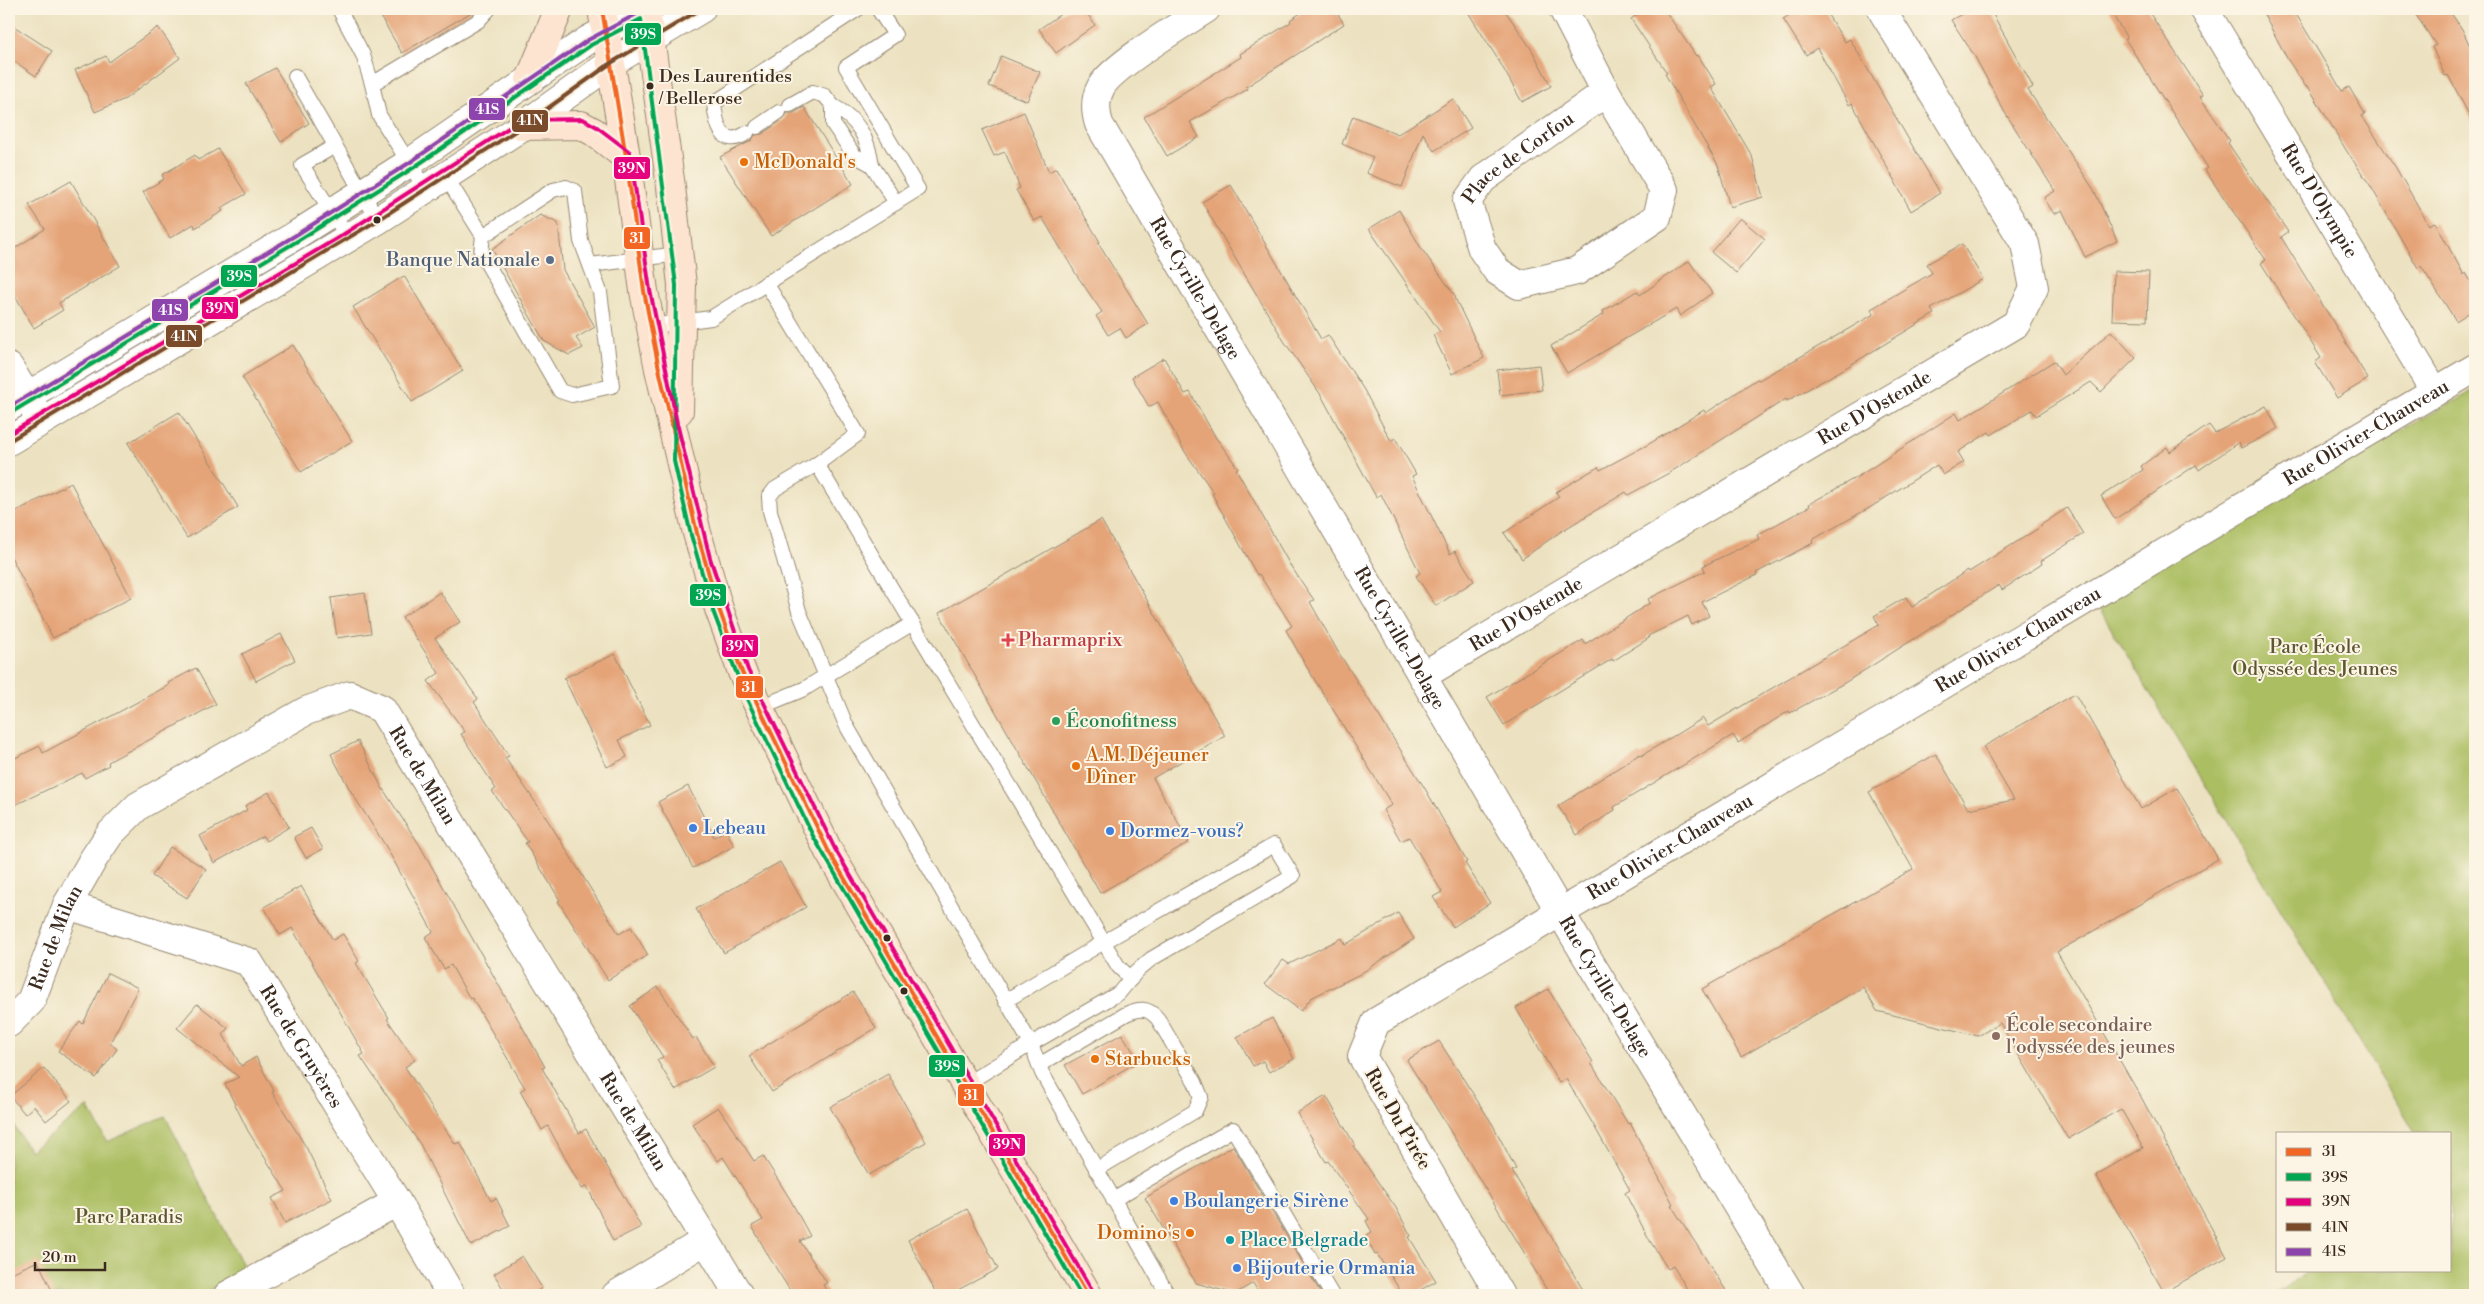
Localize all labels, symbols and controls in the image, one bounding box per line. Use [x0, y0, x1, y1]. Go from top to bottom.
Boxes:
line badge: 39S [624, 22, 662, 46]
text: 39S [630, 26, 656, 44]
place label: Des Laurentides / Bellerose [658, 65, 792, 110]
marker: Des Laurentides / Bellerose [645, 81, 655, 91]
line badge: 41S [468, 97, 506, 121]
text: 41S [475, 101, 499, 119]
street label: Place de Corfou [1457, 106, 1579, 208]
line badge: 41N [511, 109, 549, 133]
text: 41N [516, 112, 544, 130]
street label: Rue D'Olympie [2276, 139, 2363, 263]
place label: McDonald's [754, 150, 856, 174]
line badge: 39N [613, 156, 651, 180]
marker: McDonald's [738, 156, 750, 168]
text: 39N [618, 160, 646, 178]
street label: Rue Cyrille-Delage [1144, 213, 1246, 364]
unlabelled marker [372, 215, 382, 225]
line badge: 31 [623, 226, 651, 250]
text: 31 [630, 230, 645, 248]
place label: Banque Nationale [385, 248, 540, 272]
marker: Banque Nationale [544, 254, 556, 266]
line badge: 39S [220, 264, 258, 288]
text: 39S [226, 268, 252, 286]
line badge: 39N [201, 296, 239, 320]
line badge: 41S [151, 298, 189, 322]
text: 39N [206, 300, 234, 318]
text: 41S [158, 302, 182, 320]
line badge: 41N [165, 324, 203, 348]
text: 41N [170, 328, 198, 346]
street label: Rue D'Ostende [1813, 365, 1936, 451]
street label: Rue Olivier-Chauveau [2279, 374, 2454, 491]
street label: Rue Cyrille-Delage [1349, 562, 1451, 714]
street label: Rue D'Ostende [1465, 571, 1587, 657]
street label: Rue Olivier-Chauveau [1931, 581, 2106, 698]
line badge: 39S [689, 583, 727, 607]
text: 39S [695, 587, 721, 605]
place label: Pharmaprix [1018, 628, 1123, 652]
line badge: 39N [721, 634, 759, 658]
marker: Pharmaprix [1002, 634, 1014, 646]
park label: Parc École Odyssée des Jeunes [2232, 634, 2398, 681]
text: 39N [726, 638, 754, 656]
line badge: 31 [735, 675, 764, 699]
text: 31 [742, 679, 757, 697]
place label: Éconofitness [1066, 708, 1177, 733]
marker: Éconofitness [1050, 715, 1062, 727]
street label: Rue de Milan [383, 722, 462, 829]
place label: A.M. Déjeuner Dîner [1085, 743, 1209, 789]
marker: A.M. Déjeuner Dîner [1070, 760, 1082, 772]
street label: Rue Olivier-Chauveau [1583, 788, 1758, 906]
place label: Lebeau [703, 816, 766, 840]
place label: Dormez-vous? [1120, 819, 1244, 843]
marker: Lebeau [687, 822, 699, 834]
marker: Dormez-vous? [1104, 825, 1116, 837]
street label: Rue de Milan [24, 881, 88, 994]
street label: Rue Cyrille-Delage [1553, 912, 1657, 1062]
unlabelled marker [882, 933, 892, 943]
street label: Rue de Gruyères [254, 981, 348, 1112]
unlabelled marker [899, 986, 909, 996]
place label: École secondaire l'odyssée des jeunes [2006, 1012, 2175, 1059]
marker: École secondaire l'odyssée des jeunes [1990, 1030, 2002, 1042]
place label: Starbucks [1105, 1047, 1191, 1071]
marker: Starbucks [1089, 1053, 1101, 1065]
line badge: 39S [928, 1054, 966, 1078]
text: 39S [934, 1058, 960, 1076]
street label: Rue Du Pirée [1359, 1064, 1437, 1174]
street label: Rue de Milan [594, 1068, 673, 1175]
line badge: 31 [957, 1083, 985, 1107]
text: 31 [964, 1087, 979, 1105]
legend [2276, 1132, 2452, 1272]
line badge: 39N [988, 1133, 1026, 1157]
text: 39N [993, 1136, 1021, 1154]
text: 31 [2322, 1142, 2337, 1161]
text: 39S [2322, 1168, 2348, 1187]
place label: Boulangerie Sirène [1183, 1189, 1349, 1213]
text: 39N [2322, 1192, 2351, 1211]
marker: Boulangerie Sirène [1168, 1195, 1180, 1207]
park label: Parc Paradis [75, 1205, 183, 1229]
text: 41N [2322, 1218, 2349, 1237]
place label: Domino's [1097, 1221, 1180, 1245]
marker: Domino's [1184, 1227, 1196, 1239]
place label: Place Belgrade [1240, 1228, 1368, 1252]
marker: Place Belgrade [1224, 1234, 1236, 1246]
scale bar [35, 1239, 105, 1271]
text: 41S [2322, 1242, 2346, 1261]
text: 20 m [42, 1248, 77, 1267]
place label: Bijouterie Ormania [1246, 1256, 1416, 1280]
marker: Bijouterie Ormania [1231, 1262, 1243, 1274]

